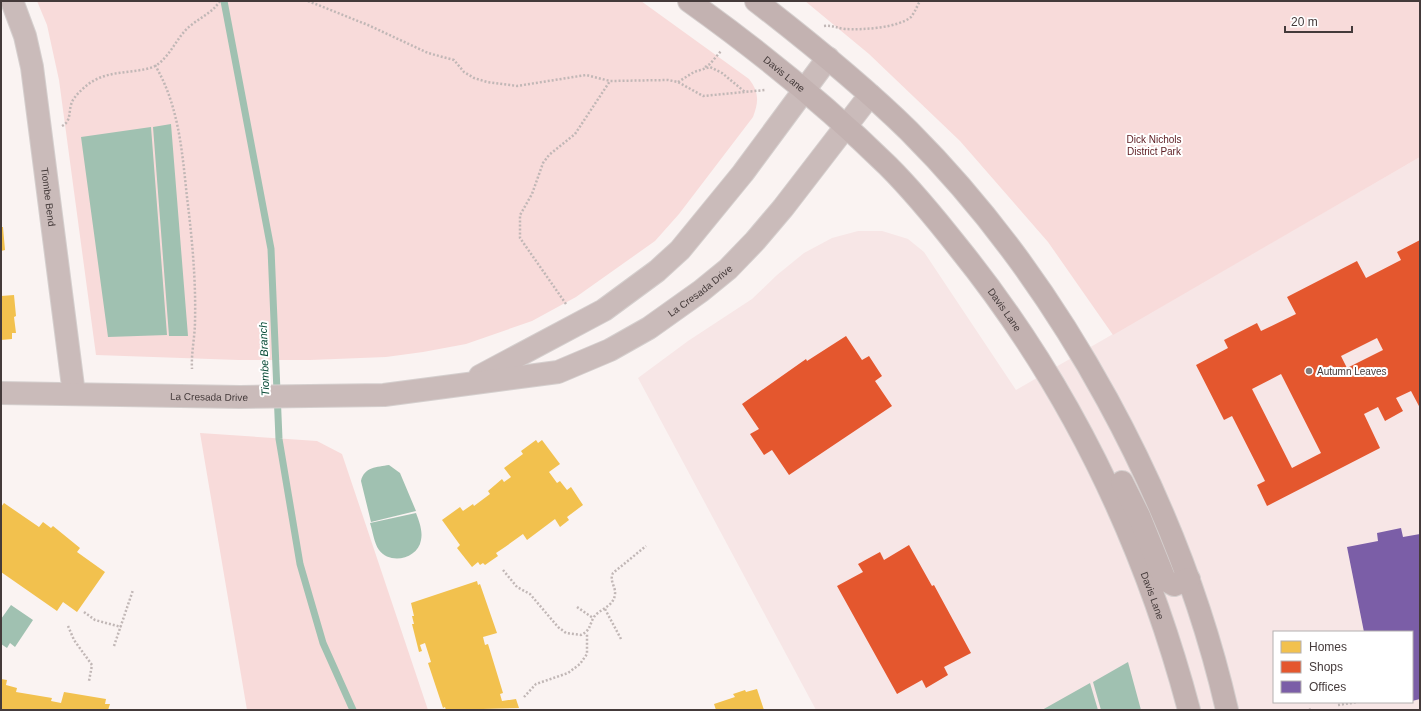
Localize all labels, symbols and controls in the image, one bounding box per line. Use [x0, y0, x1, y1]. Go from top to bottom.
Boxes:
scale bar [1285, 8, 1352, 34]
text: 20 m [1291, 15, 1318, 29]
street label: Davis Lane [762, 54, 808, 94]
park label: Dick Nichols District Park [1126, 134, 1182, 157]
street label: Tiombe Bend [39, 167, 58, 227]
street label: La Cresada Drive [666, 262, 735, 318]
street label: Davis Lane [986, 286, 1024, 333]
water label: Tiombe Branch [257, 322, 271, 396]
marker: Autumn Leaves [1304, 366, 1314, 376]
place label: Autumn Leaves [1317, 366, 1387, 377]
street label: La Cresada Drive [170, 390, 248, 403]
street label: Davis Lane [1139, 570, 1167, 621]
legend [1273, 631, 1413, 703]
text: Homes [1309, 640, 1347, 654]
text: Shops [1309, 660, 1343, 674]
text: Offices [1309, 680, 1346, 694]

